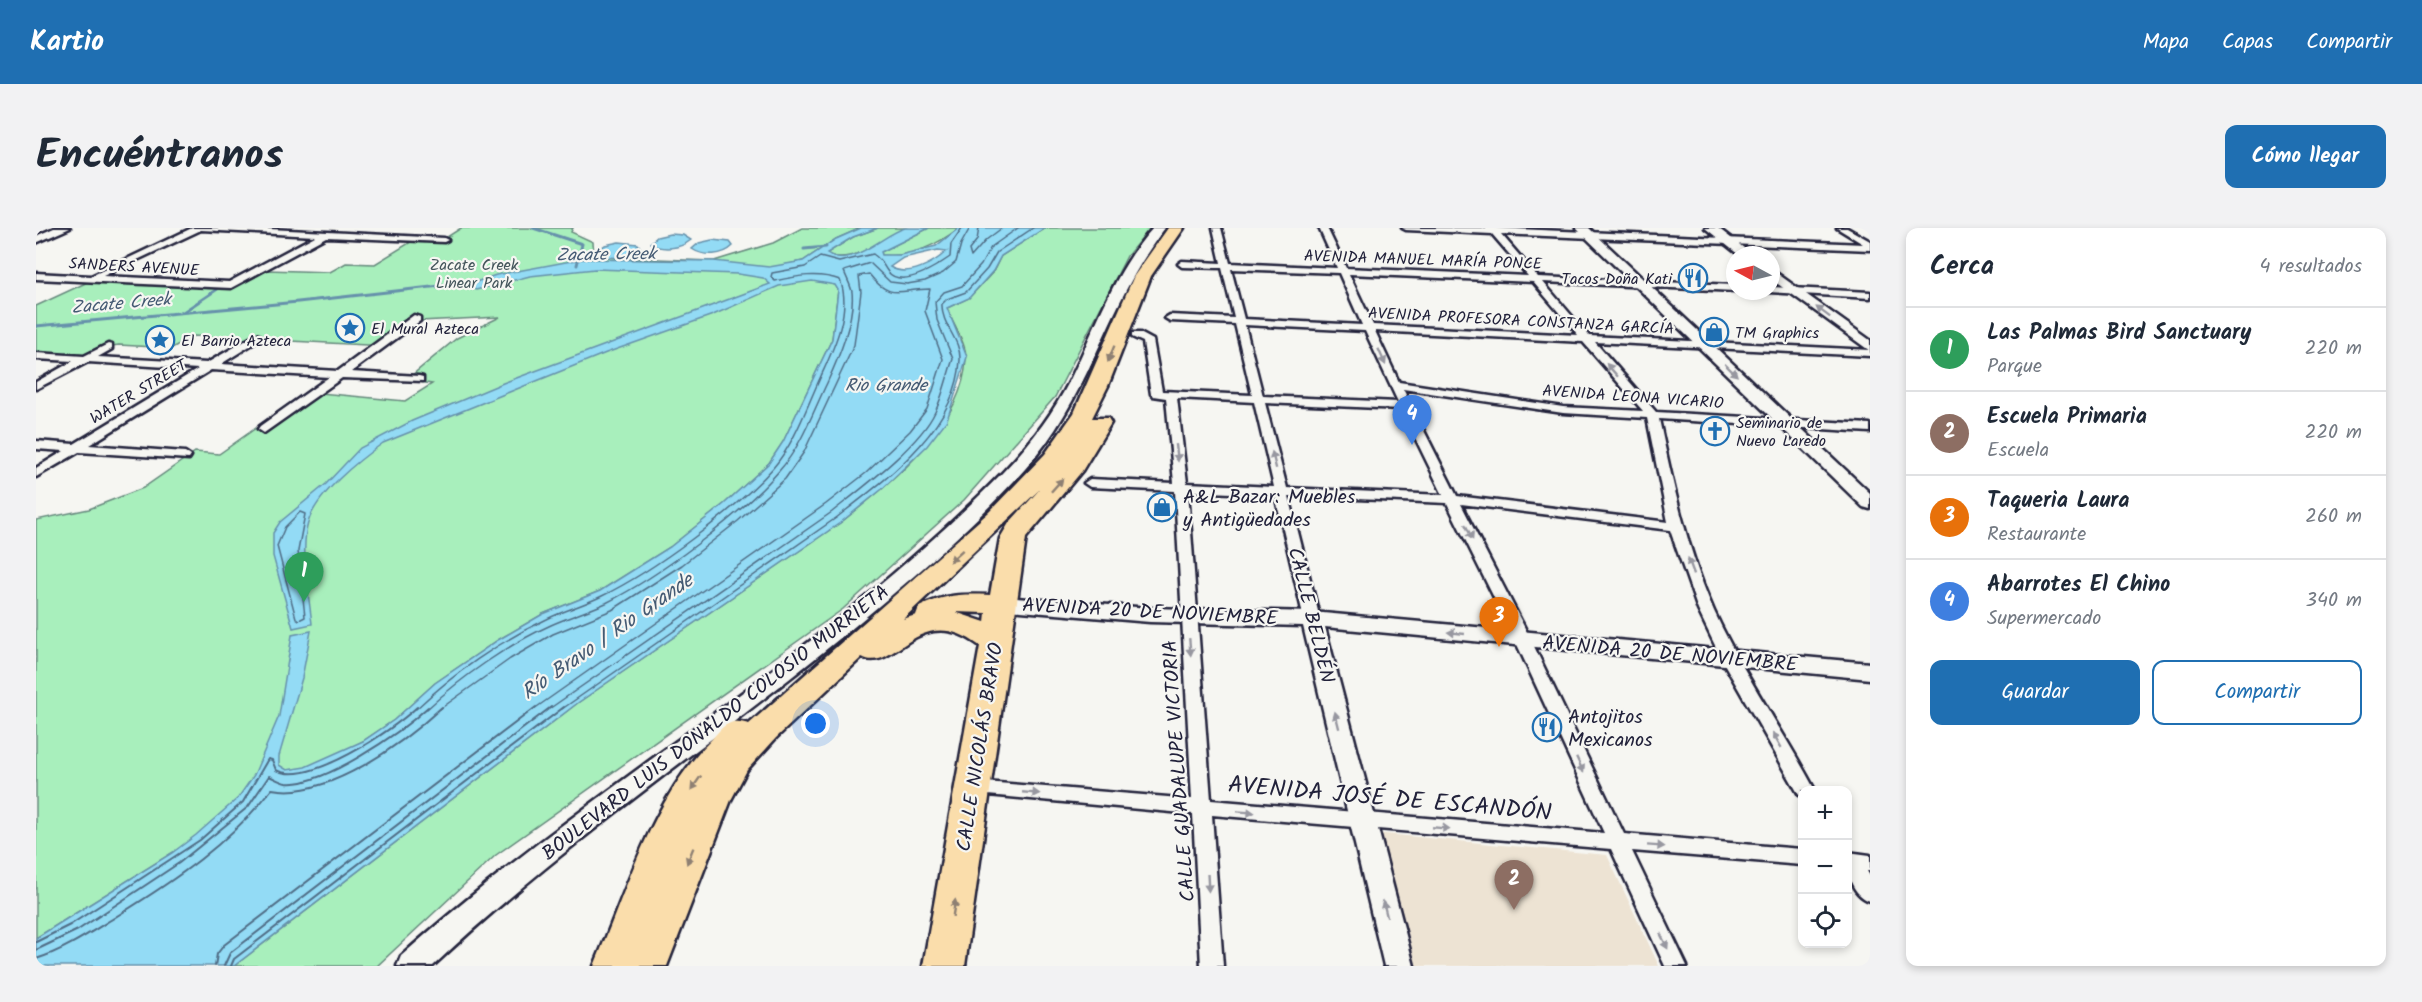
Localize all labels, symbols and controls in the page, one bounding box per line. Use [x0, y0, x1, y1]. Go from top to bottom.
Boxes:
text: Kartio [30, 20, 104, 65]
text: Mapa [2143, 26, 2189, 59]
text: Capas [2222, 26, 2273, 59]
text: Compartir [2306, 26, 2392, 59]
text: Encuéntranos [36, 123, 283, 190]
button: Cómo llegar [2225, 125, 2386, 188]
water label: Zacate Creek [556, 240, 659, 271]
street label: AVENIDA MANUEL MARÍA PONCE [1303, 244, 1543, 277]
north arrow [1726, 246, 1780, 300]
text: Cerca [1930, 246, 1994, 288]
text: 4 resultados [2260, 251, 2362, 283]
street label: SANDERS AVENUE [68, 252, 200, 283]
park label: Zacate Creek Linear Park [430, 253, 519, 296]
restaurant icon: Tacos Doña Kati [1677, 262, 1709, 294]
place label: Tacos Doña Kati [1561, 267, 1673, 292]
water label: Zacate Creek [70, 285, 175, 323]
street label: AVENIDA PROFESORA CONSTANZA GARCÍA [1367, 301, 1675, 342]
one-way arrow [1815, 305, 1831, 318]
place icon: El Mural Azteca [334, 312, 366, 344]
shop icon: TM Graphics [1698, 316, 1730, 348]
text: Las Palmas Bird Sanctuary [1987, 316, 2251, 351]
place label: El Mural Azteca [371, 317, 479, 342]
place label: TM Graphics [1735, 321, 1819, 346]
place icon: El Barrio Azteca [144, 324, 176, 356]
place label: El Barrio Azteca [181, 329, 291, 354]
text: 1 [1946, 333, 1953, 365]
text: 220 m [2305, 333, 2362, 365]
one-way arrow [1105, 345, 1115, 363]
one-way arrow [1378, 349, 1387, 366]
text: Parque [1987, 351, 2042, 383]
street label: WATER STREET [85, 353, 193, 431]
one-way arrow [1606, 362, 1619, 378]
one-way arrow [1723, 363, 1738, 376]
water label: Rio Grande [845, 372, 929, 401]
street label: AVENIDA LEONA VICARIO [1541, 379, 1725, 416]
pin: 4 [1392, 396, 1432, 445]
text: Escuela Primaria [1987, 400, 2147, 435]
place label: Seminario de Nuevo Laredo [1736, 411, 1826, 454]
church icon: Seminario de Nuevo Laredo [1699, 415, 1731, 447]
text: 2 [1944, 417, 1955, 449]
text: 220 m [2305, 417, 2362, 449]
text: Escuela [1987, 435, 2049, 467]
one-way arrow [1173, 443, 1182, 462]
one-way arrow [1269, 451, 1278, 469]
one-way arrow [1050, 478, 1063, 493]
place label: A&L Bazar: Muebles y Antigüedades [1182, 482, 1356, 537]
text: Taqueria Laura [1987, 484, 2130, 519]
shop icon: A&L Bazar: Muebles y Antigüedades [1146, 491, 1178, 523]
text: 3 [1944, 501, 1955, 533]
text: 260 m [2305, 501, 2362, 533]
text: Restaurante [1987, 519, 2086, 551]
one-way arrow [1464, 523, 1474, 541]
street label: CALLE BELDÉN [1278, 544, 1342, 687]
one-way arrow [949, 549, 964, 562]
pin: 1 [284, 552, 324, 602]
one-way arrow [1685, 557, 1695, 575]
water label: Río Bravo / Rio Grande [515, 564, 703, 709]
text: Abarrotes El Chino [1987, 568, 2170, 603]
street label: BOULEVARD LUIS DONALDO COLOSIO MURRIETA [535, 577, 897, 870]
text: 4 [1944, 585, 1955, 617]
text: 340 m [2306, 585, 2362, 617]
street label: AVENIDA 20 DE NOVIEMBRE [1021, 590, 1280, 636]
pin: 3 [1480, 598, 1518, 647]
text: Supermercado [1987, 603, 2101, 635]
one-way arrow [1447, 628, 1466, 638]
street label: AVENIDA 20 DE NOVIEMBRE [1541, 628, 1800, 682]
one-way arrow [1186, 638, 1195, 657]
street label: CALLE GUADALUPE VICTORIA [1155, 639, 1205, 903]
street label: CALLE NICOLÁS BRAVO [949, 641, 1013, 854]
button: Guardar [1930, 660, 2140, 725]
button: Compartir [2152, 660, 2362, 725]
place label: Antojitos Mexicanos [1568, 702, 1653, 757]
your location [801, 709, 830, 738]
one-way arrow [1332, 711, 1342, 729]
restaurant icon: Antojitos Mexicanos [1531, 711, 1563, 743]
one-way arrow [1772, 731, 1782, 748]
one-way arrow [1576, 756, 1585, 773]
street label: AVENIDA JOSÉ DE ESCANDÓN [1226, 766, 1553, 833]
one-way arrow [691, 775, 702, 791]
map controls [1798, 786, 1852, 948]
button: + [1798, 786, 1852, 840]
one-way arrow [1022, 788, 1041, 798]
one-way arrow [1237, 807, 1256, 817]
one-way arrow [1431, 823, 1450, 833]
button: − [1798, 840, 1852, 894]
one-way arrow [1647, 841, 1666, 851]
one-way arrow [684, 847, 694, 865]
pin: 2 [1494, 860, 1534, 910]
one-way arrow [1203, 874, 1212, 893]
button: locate [1798, 894, 1852, 948]
one-way arrow [949, 899, 958, 918]
one-way arrow [1379, 900, 1389, 919]
one-way arrow [1660, 932, 1669, 949]

